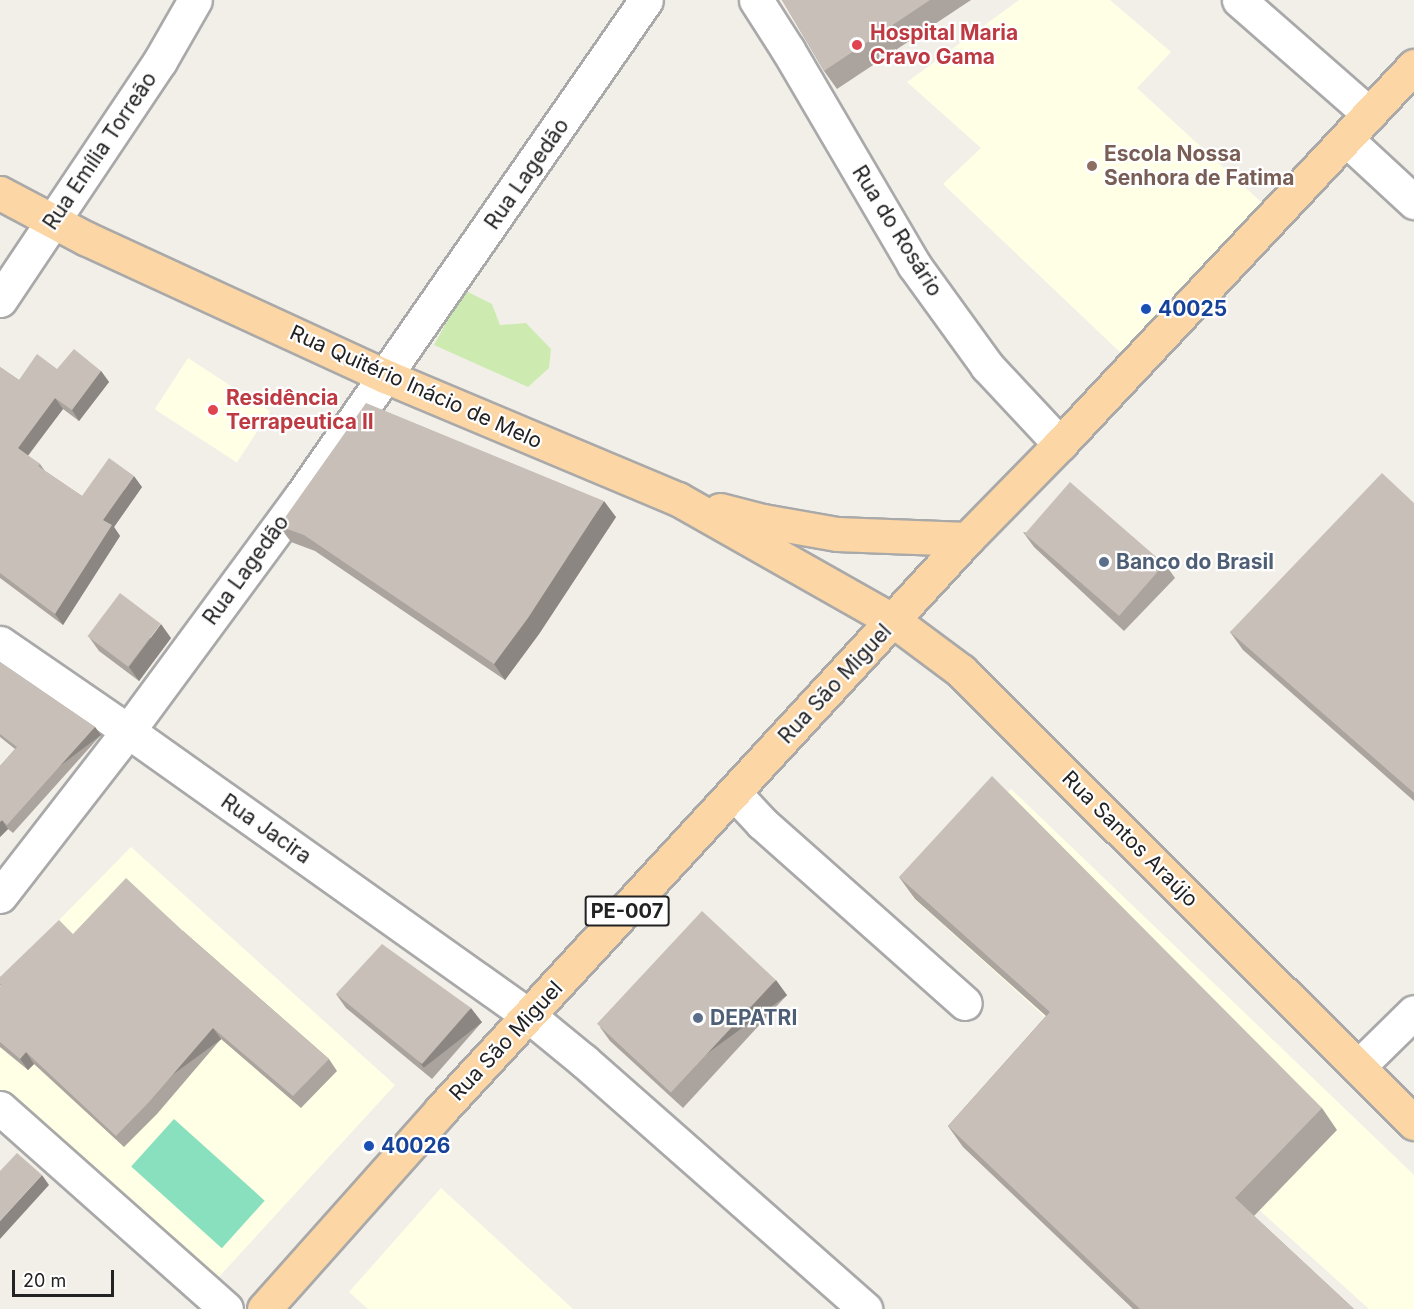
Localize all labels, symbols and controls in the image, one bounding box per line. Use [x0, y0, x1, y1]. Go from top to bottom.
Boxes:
place label: Hospital Maria Cravo Gama [870, 20, 1018, 70]
marker: Hospital Maria Cravo Gama [848, 36, 866, 54]
street label: Rua Emília Torreão [38, 67, 162, 235]
street label: Rua Lagedão [479, 114, 575, 234]
place label: Escola Nossa Senhora de Fatima [1104, 141, 1294, 191]
marker: Escola Nossa Senhora de Fatima [1085, 159, 1099, 173]
street label: Rua do Rosário [847, 161, 947, 301]
place label: 40025 [1158, 296, 1227, 322]
marker: 40025 [1139, 302, 1153, 316]
street label: Rua Quitério Inácio de Melo [286, 320, 546, 454]
place label: Residência Terrapeutica II [226, 385, 374, 435]
marker: Residência Terrapeutica II [204, 401, 222, 419]
street label: Rua Lagedão [198, 510, 294, 630]
place label: Banco do Brasil [1116, 549, 1274, 575]
marker: Banco do Brasil [1097, 555, 1111, 569]
street label: Rua São Miguel [773, 619, 897, 749]
street label: Rua Santos Araújo [1057, 766, 1203, 912]
street label: Rua Jacira [216, 789, 316, 869]
road number: PE-007 [584, 894, 670, 928]
street label: Rua São Miguel [444, 976, 568, 1106]
place label: DEPATRI [710, 1005, 797, 1031]
marker: DEPATRI [691, 1011, 705, 1025]
place label: 40026 [381, 1133, 450, 1159]
marker: 40026 [362, 1139, 376, 1153]
scale bar [15, 1258, 117, 1296]
text: 20 m [23, 1270, 66, 1291]

